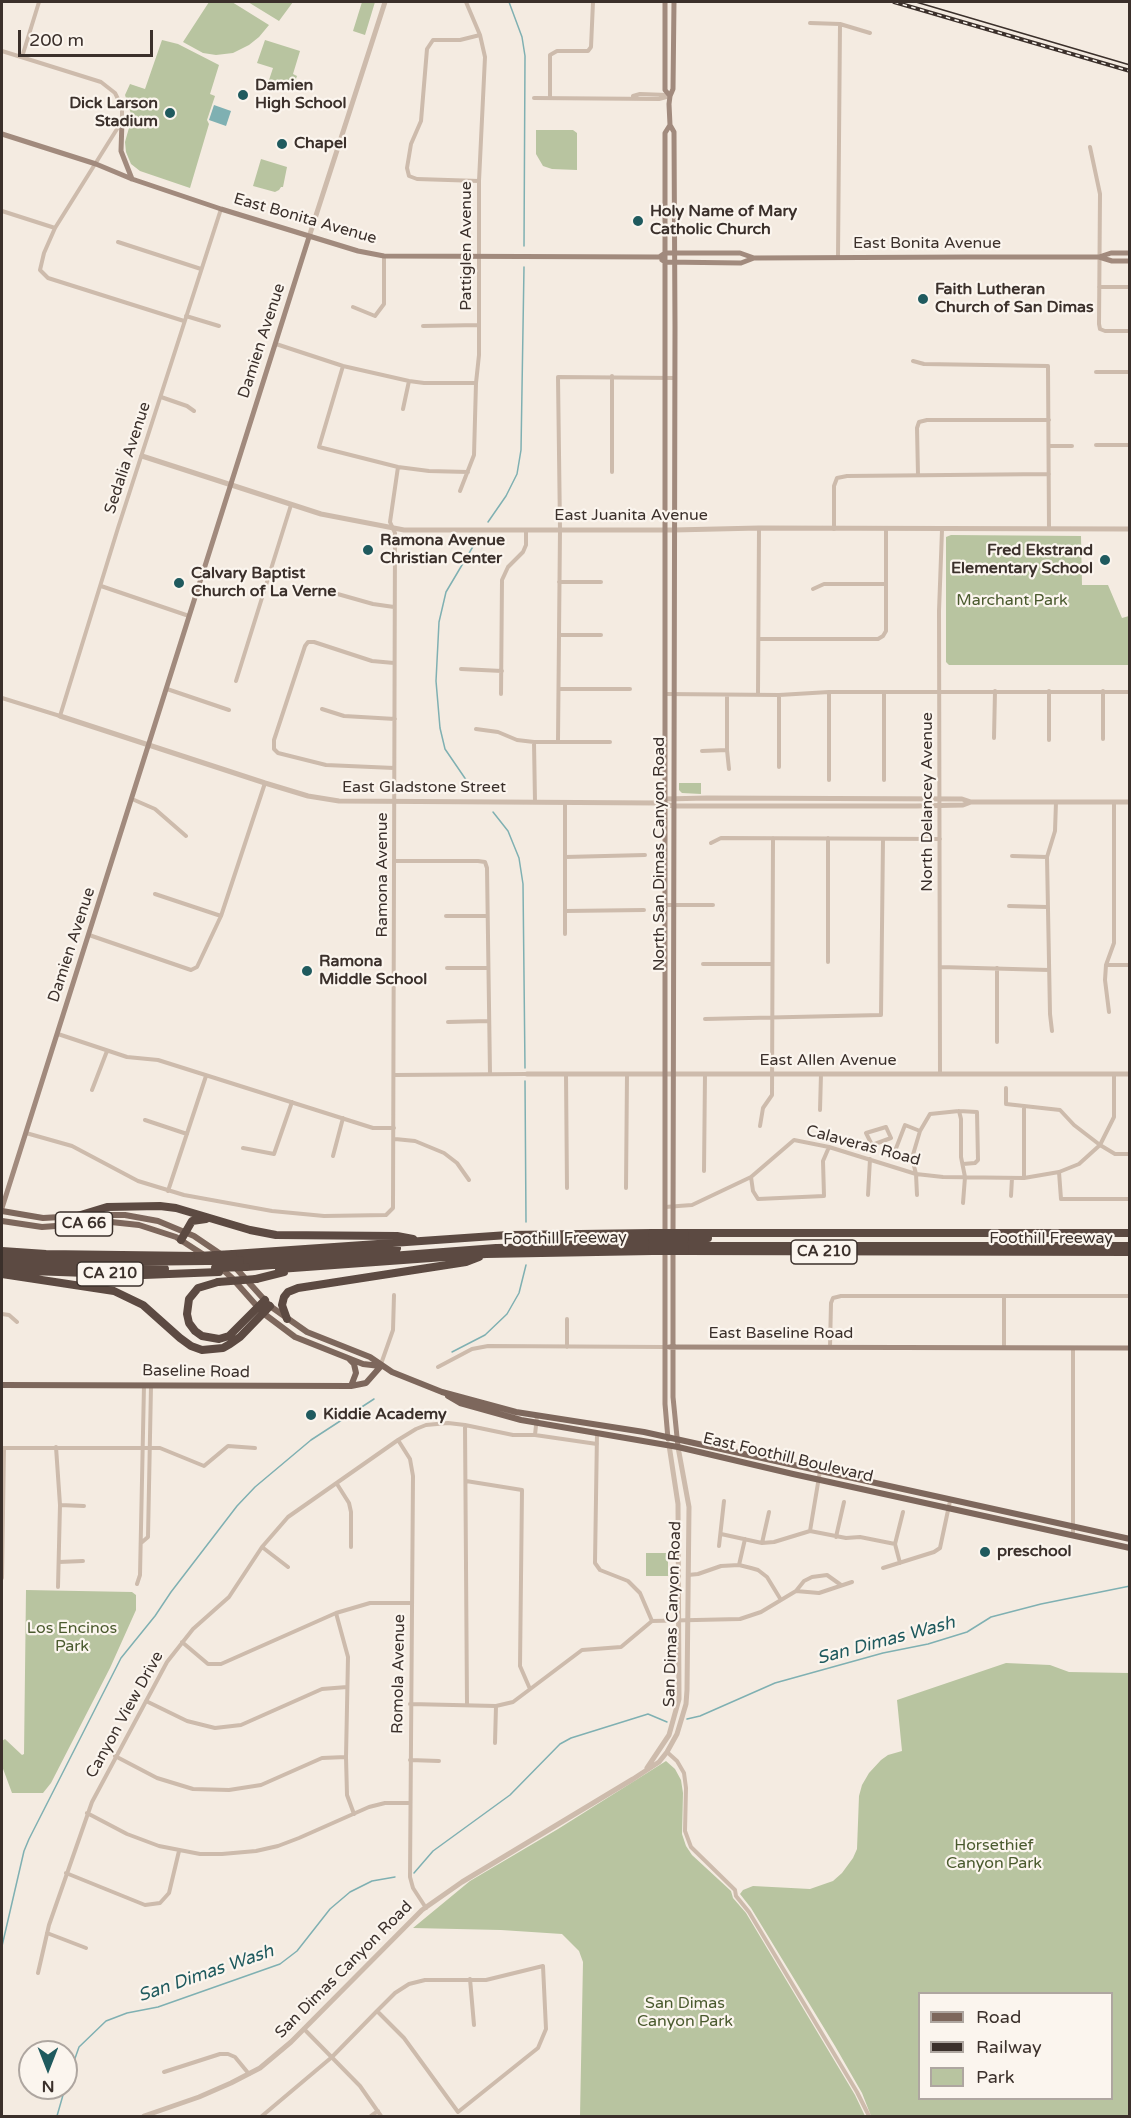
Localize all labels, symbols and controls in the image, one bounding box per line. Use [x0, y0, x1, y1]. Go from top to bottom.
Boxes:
scale bar [21, 18, 156, 56]
text: 200 m [29, 29, 84, 51]
place label: Damien High School [255, 76, 346, 114]
marker: Damien High School [236, 88, 250, 102]
place label: Dick Larson Stadium [69, 94, 158, 132]
marker: Dick Larson Stadium [163, 106, 177, 120]
place label: Chapel [294, 134, 347, 154]
marker: Chapel [275, 137, 289, 151]
street label: Pattiglen Avenue [457, 181, 477, 311]
street label: East Bonita Avenue [231, 189, 379, 249]
place label: Holy Name of Mary Catholic Church [650, 202, 797, 240]
marker: Holy Name of Mary Catholic Church [631, 214, 645, 228]
street label: East Bonita Avenue [853, 234, 1001, 254]
place label: Faith Lutheran Church of San Dimas [935, 280, 1094, 318]
street label: Damien Avenue [234, 281, 290, 401]
marker: Faith Lutheran Church of San Dimas [916, 292, 930, 306]
street label: Sedalia Avenue [101, 400, 155, 516]
street label: East Juanita Avenue [554, 506, 708, 526]
place label: Ramona Avenue Christian Center [380, 531, 505, 569]
place label: Fred Ekstrand Elementary School [951, 541, 1093, 579]
marker: Ramona Avenue Christian Center [361, 543, 375, 557]
marker: Fred Ekstrand Elementary School [1098, 553, 1112, 567]
place label: Calvary Baptist Church of La Verne [191, 564, 336, 602]
marker: Calvary Baptist Church of La Verne [172, 576, 186, 590]
park label: Marchant Park [956, 591, 1068, 611]
street label: North Delancey Avenue [918, 712, 938, 892]
street label: North San Dimas Canyon Road [650, 737, 670, 971]
street label: East Gladstone Street [342, 778, 506, 798]
street label: Ramona Avenue [373, 813, 393, 937]
street label: Damien Avenue [44, 885, 100, 1005]
place label: Ramona Middle School [319, 952, 427, 990]
marker: Ramona Middle School [300, 964, 314, 978]
street label: East Allen Avenue [759, 1051, 897, 1071]
street label: Calaveras Road [804, 1122, 922, 1170]
road number: CA 66 [56, 1212, 112, 1236]
street label: Foothill Freeway [503, 1228, 627, 1250]
street label: Foothill Freeway [989, 1229, 1113, 1249]
road number: CA 210 [791, 1240, 857, 1264]
road number: CA 210 [77, 1262, 143, 1286]
street label: East Baseline Road [709, 1324, 853, 1344]
street label: Baseline Road [142, 1361, 250, 1383]
place label: Kiddie Academy [323, 1405, 447, 1425]
marker: Kiddie Academy [304, 1408, 318, 1422]
street label: East Foothill Boulevard [701, 1429, 875, 1487]
street label: San Dimas Canyon Road [660, 1521, 686, 1707]
place label: preschool [997, 1542, 1071, 1562]
marker: preschool [978, 1545, 992, 1559]
water label: San Dimas Wash [815, 1612, 957, 1670]
street label: Romola Avenue [388, 1614, 410, 1734]
park label: Los Encinos Park [27, 1619, 117, 1657]
street label: Canyon View Drive [82, 1648, 168, 1782]
park label: Horsethief Canyon Park [946, 1836, 1042, 1874]
street label: San Dimas Canyon Road [271, 1897, 417, 2043]
water label: San Dimas Wash [135, 1941, 277, 2007]
legend [918, 1992, 1113, 2100]
park label: San Dimas Canyon Park [637, 1994, 733, 2032]
text: Road [976, 2006, 1021, 2028]
text: Railway [976, 2036, 1042, 2058]
north arrow [18, 2040, 78, 2100]
text: Park [976, 2066, 1014, 2088]
text: N [42, 2076, 54, 2096]

